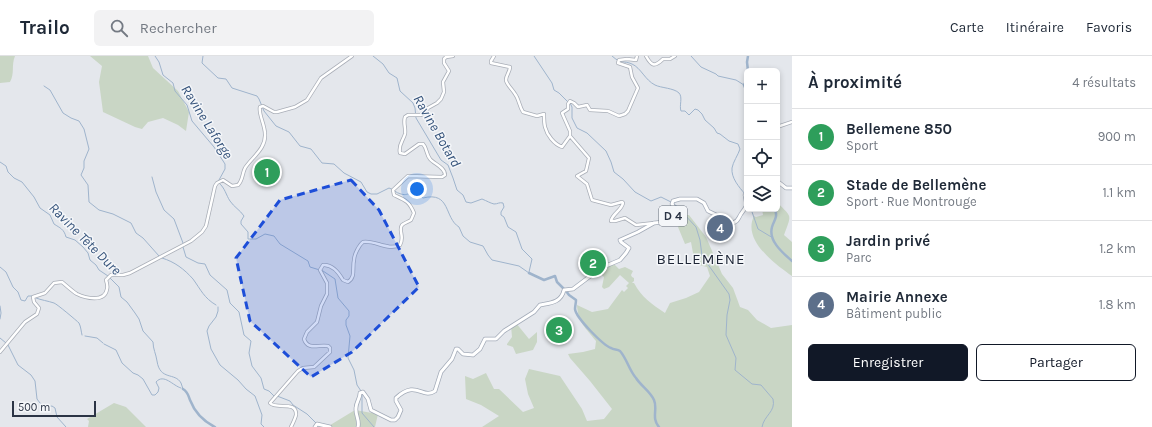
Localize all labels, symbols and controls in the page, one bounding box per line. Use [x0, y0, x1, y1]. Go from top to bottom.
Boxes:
search box [94, 10, 374, 46]
text: Trailo [20, 17, 70, 39]
icon: search [108, 17, 130, 39]
text: Rechercher [140, 19, 217, 37]
text: Carte [950, 19, 984, 36]
text: Itinéraire [1006, 19, 1064, 36]
text: Favoris [1086, 19, 1132, 36]
map controls [744, 68, 780, 212]
button: + [744, 68, 780, 104]
text: À proximité [808, 72, 902, 92]
text: 4 résultats [1072, 75, 1136, 90]
water label: Ravine Laforge [177, 82, 237, 163]
water label: Ravine Botard [409, 92, 465, 171]
button: − [744, 104, 780, 140]
text: Bellemene 850 [846, 120, 952, 138]
text: 1 [819, 129, 823, 144]
text: 900 m [1098, 129, 1136, 144]
text: Sport [846, 138, 878, 153]
button: locate [744, 140, 780, 176]
pin: 1 [254, 157, 280, 187]
button: layers [744, 176, 780, 212]
text: Stade de Bellemène [846, 176, 986, 194]
your location [407, 179, 427, 199]
text: 2 [817, 185, 825, 200]
text: 1.1 km [1103, 185, 1136, 200]
text: Sport · Rue Montrouge [846, 194, 977, 209]
water label: Ravine Tête Dure [45, 199, 125, 279]
road number: D 4 [659, 206, 687, 226]
pin: 4 [707, 213, 733, 243]
text: Jardin privé [846, 232, 930, 250]
text: 3 [817, 241, 825, 256]
text: 1.2 km [1099, 241, 1136, 256]
pin: 2 [580, 248, 606, 278]
district label: BELLEMÈNE [656, 250, 746, 268]
text: Parc [846, 250, 872, 265]
text: Mairie Annexe [846, 288, 948, 306]
text: 4 [817, 297, 825, 312]
text: 1.8 km [1099, 297, 1136, 312]
text: Bâtiment public [846, 306, 942, 321]
pin: 3 [546, 315, 572, 345]
button: Enregistrer [808, 344, 968, 381]
button: Partager [976, 344, 1136, 381]
scale bar [12, 399, 96, 418]
text: 500 m [18, 401, 50, 414]

